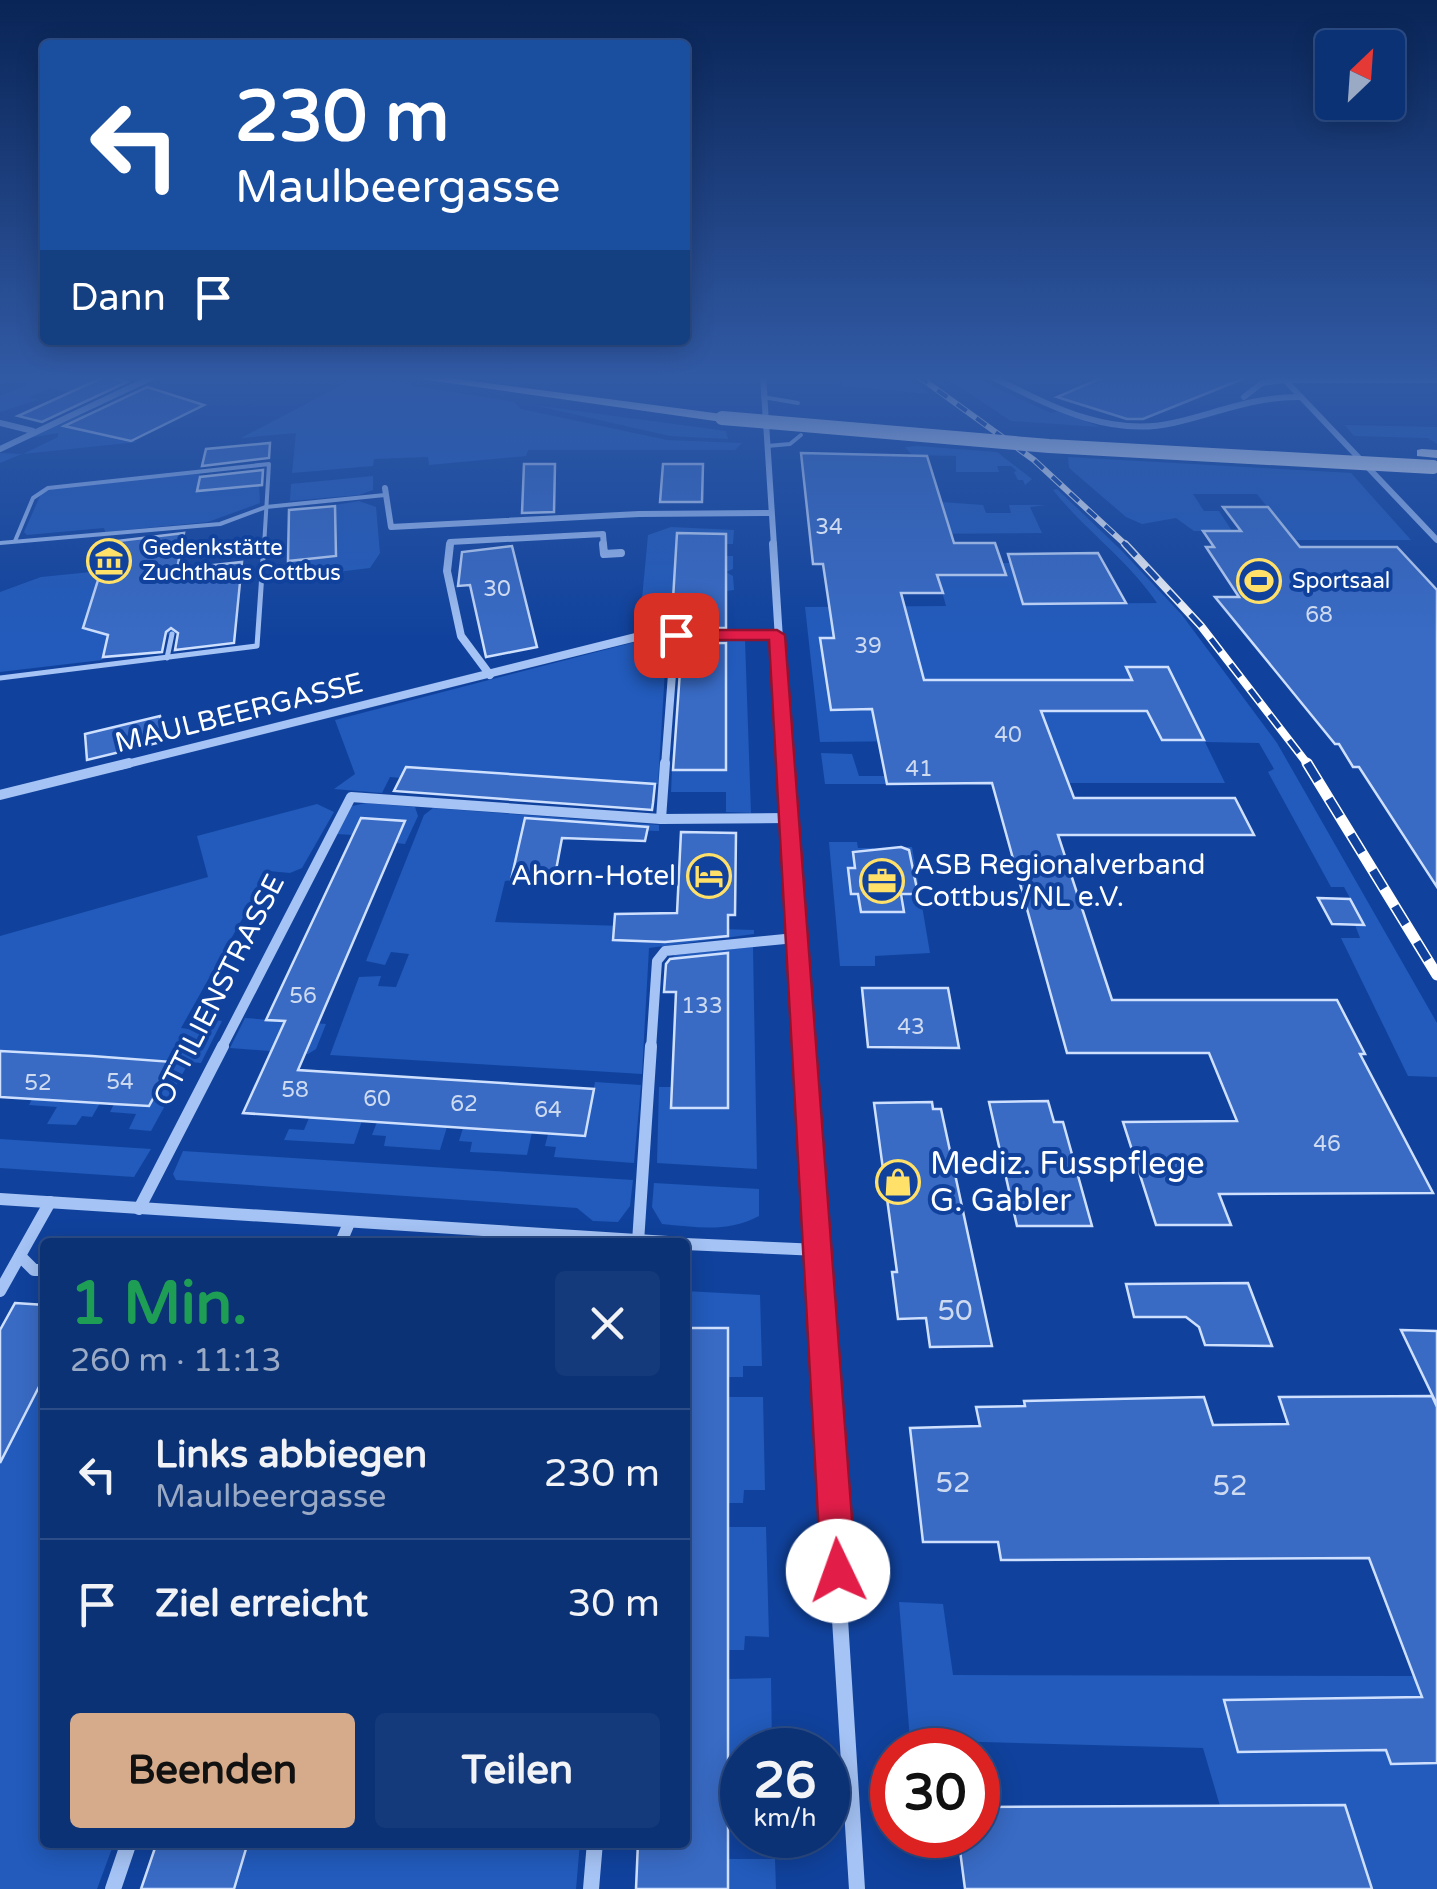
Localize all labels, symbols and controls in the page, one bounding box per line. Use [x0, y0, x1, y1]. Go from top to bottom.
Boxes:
north arrow [1315, 30, 1405, 120]
map controls [1315, 30, 1405, 120]
text: 230 m [235, 76, 449, 160]
icon: left [70, 80, 200, 210]
text: Maulbeergasse [235, 161, 560, 215]
icon: arrive [186, 270, 241, 325]
text: Dann [70, 275, 166, 321]
house number: 34 [815, 514, 843, 540]
place label: Gedenkstätte Zuchthaus Cottbus [142, 535, 341, 586]
museum icon: Gedenkstätte Zuchthaus Cottbus [86, 538, 132, 584]
sports icon: Sportsaal [1236, 558, 1282, 604]
place label: Sportsaal [1292, 568, 1390, 594]
house number: 30 [483, 576, 511, 602]
pin [634, 593, 719, 678]
house number: 68 [1305, 602, 1333, 628]
icon: arrive [649, 608, 704, 663]
house number: 39 [854, 633, 882, 659]
street label: MAULBEERGASSE [112, 666, 366, 760]
house number: 40 [994, 722, 1022, 748]
house number: 41 [905, 756, 933, 782]
place label: ASB Regionalverband Cottbus/NL e.V. [914, 848, 1205, 914]
hotel icon: Ahorn-Hotel [686, 853, 732, 899]
office icon: ASB Regionalverband Cottbus/NL e.V. [859, 858, 905, 904]
place label: Ahorn-Hotel [511, 859, 676, 893]
street label: OTTILIENSTRASSE [146, 869, 292, 1111]
house number: 56 [289, 983, 317, 1009]
house number: 133 [681, 993, 723, 1019]
house number: 43 [897, 1014, 925, 1040]
house number: 54 [106, 1069, 134, 1095]
house number: 52 [24, 1070, 52, 1096]
house number: 58 [281, 1077, 309, 1103]
house number: 60 [363, 1086, 391, 1112]
house number: 62 [450, 1091, 478, 1117]
house number: 64 [534, 1097, 562, 1123]
house number: 46 [1313, 1131, 1341, 1157]
place label: Mediz. Fusspflege G. Gabler [930, 1145, 1205, 1220]
shop icon: Mediz. Fusspflege G. Gabler [875, 1159, 921, 1205]
text: 1 Min. [70, 1268, 248, 1340]
button: close [555, 1271, 660, 1376]
house number: 50 [937, 1294, 973, 1328]
text: 260 m · 11:13 [70, 1342, 282, 1380]
text: Links abbiegen [155, 1432, 427, 1478]
icon: left [70, 1447, 125, 1502]
text: 230 m [544, 1451, 660, 1497]
house number: 52 [935, 1466, 971, 1500]
house number: 52 [1212, 1469, 1248, 1503]
text: Maulbeergasse [155, 1478, 386, 1516]
position arrow [786, 1519, 890, 1623]
icon: arrive [70, 1577, 125, 1632]
text: Ziel erreicht [155, 1581, 368, 1627]
text: 30 m [568, 1581, 660, 1627]
button: Beenden [70, 1713, 355, 1828]
button: Teilen [375, 1713, 660, 1828]
speed limit sign: 30 [870, 1728, 1000, 1858]
text: 26 [754, 1751, 816, 1811]
text: km/h [754, 1803, 816, 1833]

